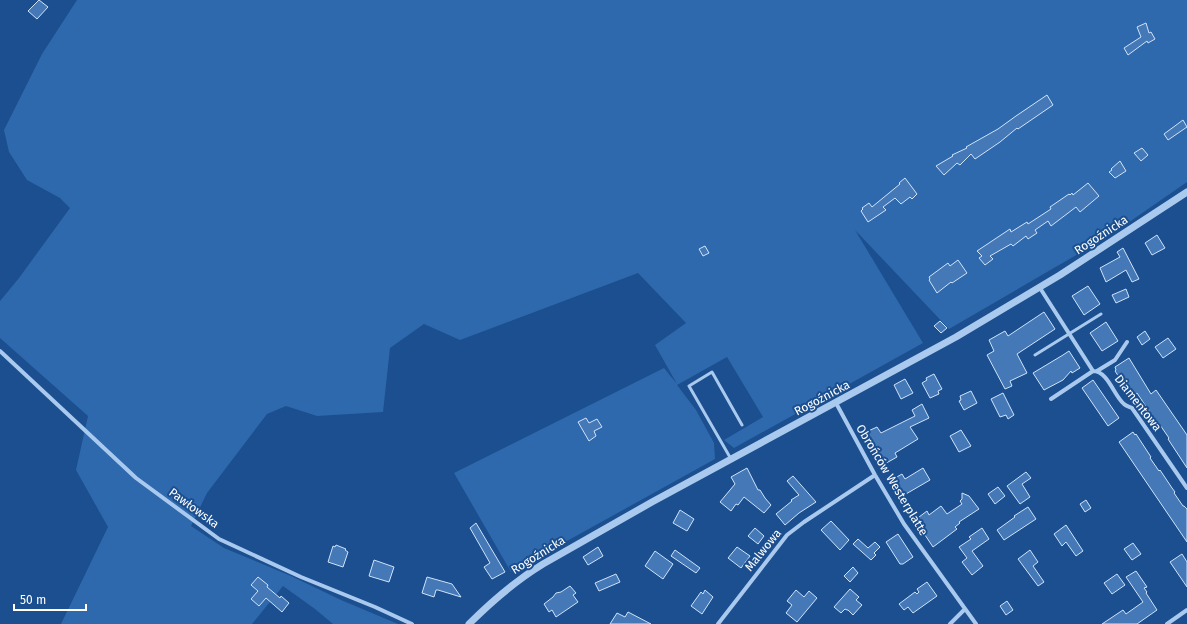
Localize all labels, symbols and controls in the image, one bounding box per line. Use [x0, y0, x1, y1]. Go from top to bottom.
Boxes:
street label: Rogoźnicka [1072, 213, 1130, 257]
street label: Diamentowa [1112, 372, 1164, 434]
street label: Rogoźnicka [792, 378, 852, 418]
street label: Obrońców Westerplatte [853, 422, 931, 538]
street label: Pawłowska [166, 485, 222, 531]
street label: Malwowa [742, 526, 784, 574]
street label: Rogoźnicka [508, 533, 568, 577]
scale bar [14, 586, 86, 612]
text: 50 m [20, 593, 46, 607]

